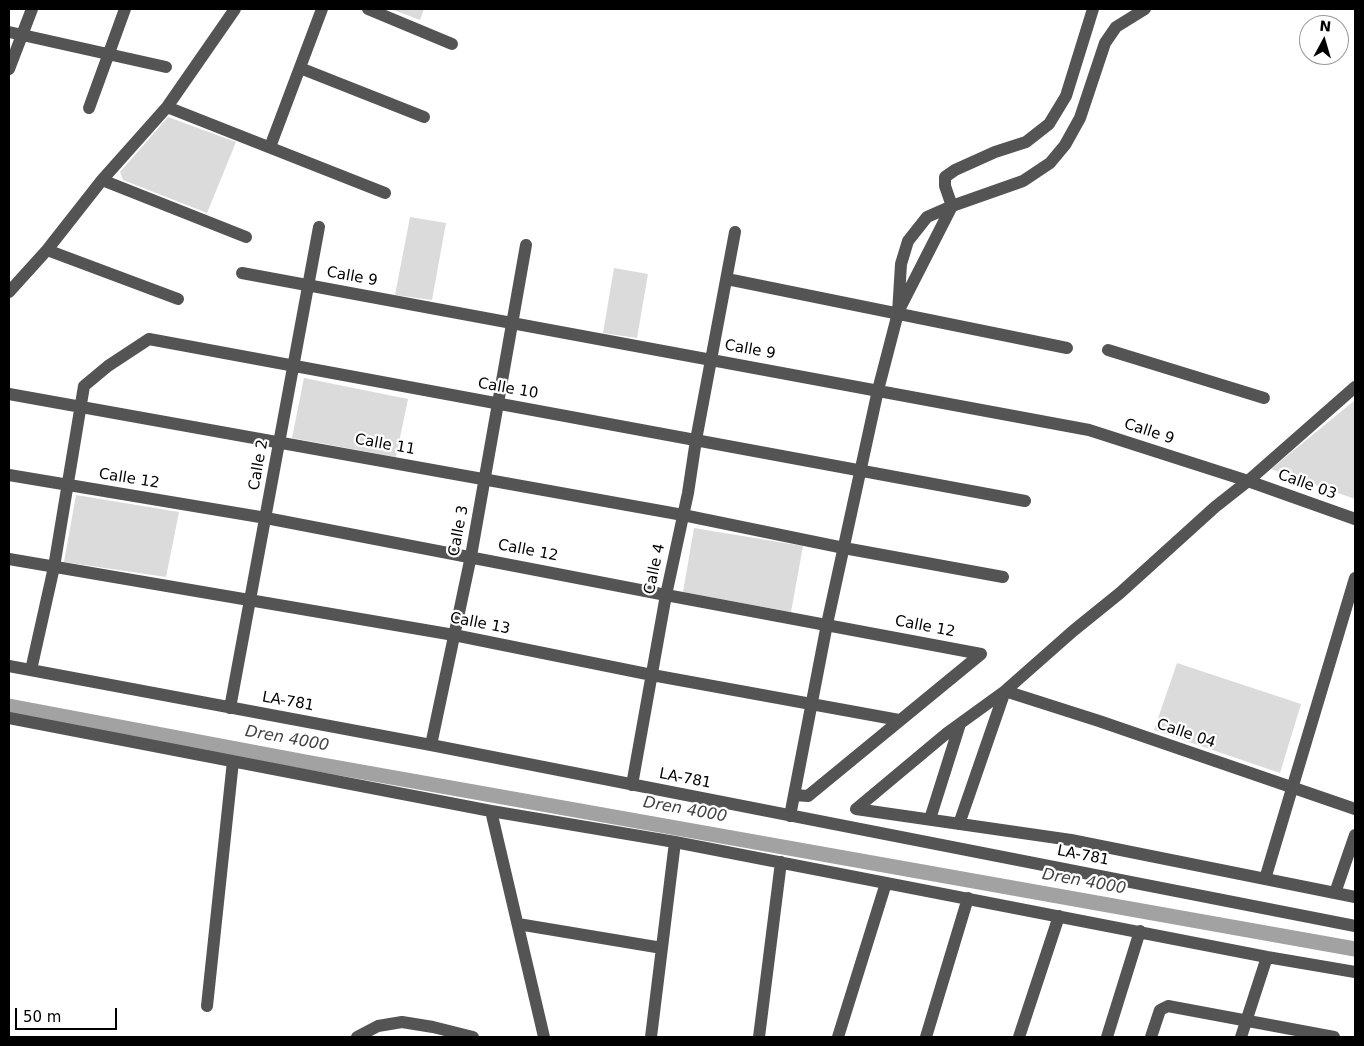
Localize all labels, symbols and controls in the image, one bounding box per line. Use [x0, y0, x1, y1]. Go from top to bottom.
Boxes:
north arrow [1299, 15, 1349, 65]
text: N [1319, 18, 1332, 35]
street label: Calle 9 [325, 264, 379, 290]
street label: Calle 9 [723, 337, 777, 363]
street label: Calle 10 [476, 375, 540, 403]
street label: Calle 9 [1122, 415, 1176, 449]
street label: Calle 11 [353, 431, 417, 459]
street label: Calle 2 [246, 438, 272, 492]
street label: Calle 12 [97, 465, 161, 493]
street label: Calle 03 [1275, 466, 1339, 504]
street label: Calle 3 [445, 504, 473, 558]
street label: Calle 12 [496, 536, 560, 566]
street label: Calle 4 [641, 542, 669, 596]
street label: Calle 13 [448, 609, 512, 639]
street label: Calle 12 [893, 612, 957, 642]
street label: LA-781 [260, 689, 316, 715]
street label: Calle 04 [1154, 716, 1218, 752]
water label: Dren 4000 [244, 722, 330, 756]
street label: LA-781 [657, 765, 713, 793]
water label: Dren 4000 [642, 793, 728, 827]
street label: LA-781 [1055, 842, 1111, 870]
water label: Dren 4000 [1041, 865, 1127, 899]
scale bar [18, 998, 120, 1030]
text: 50 m [23, 1008, 61, 1026]

